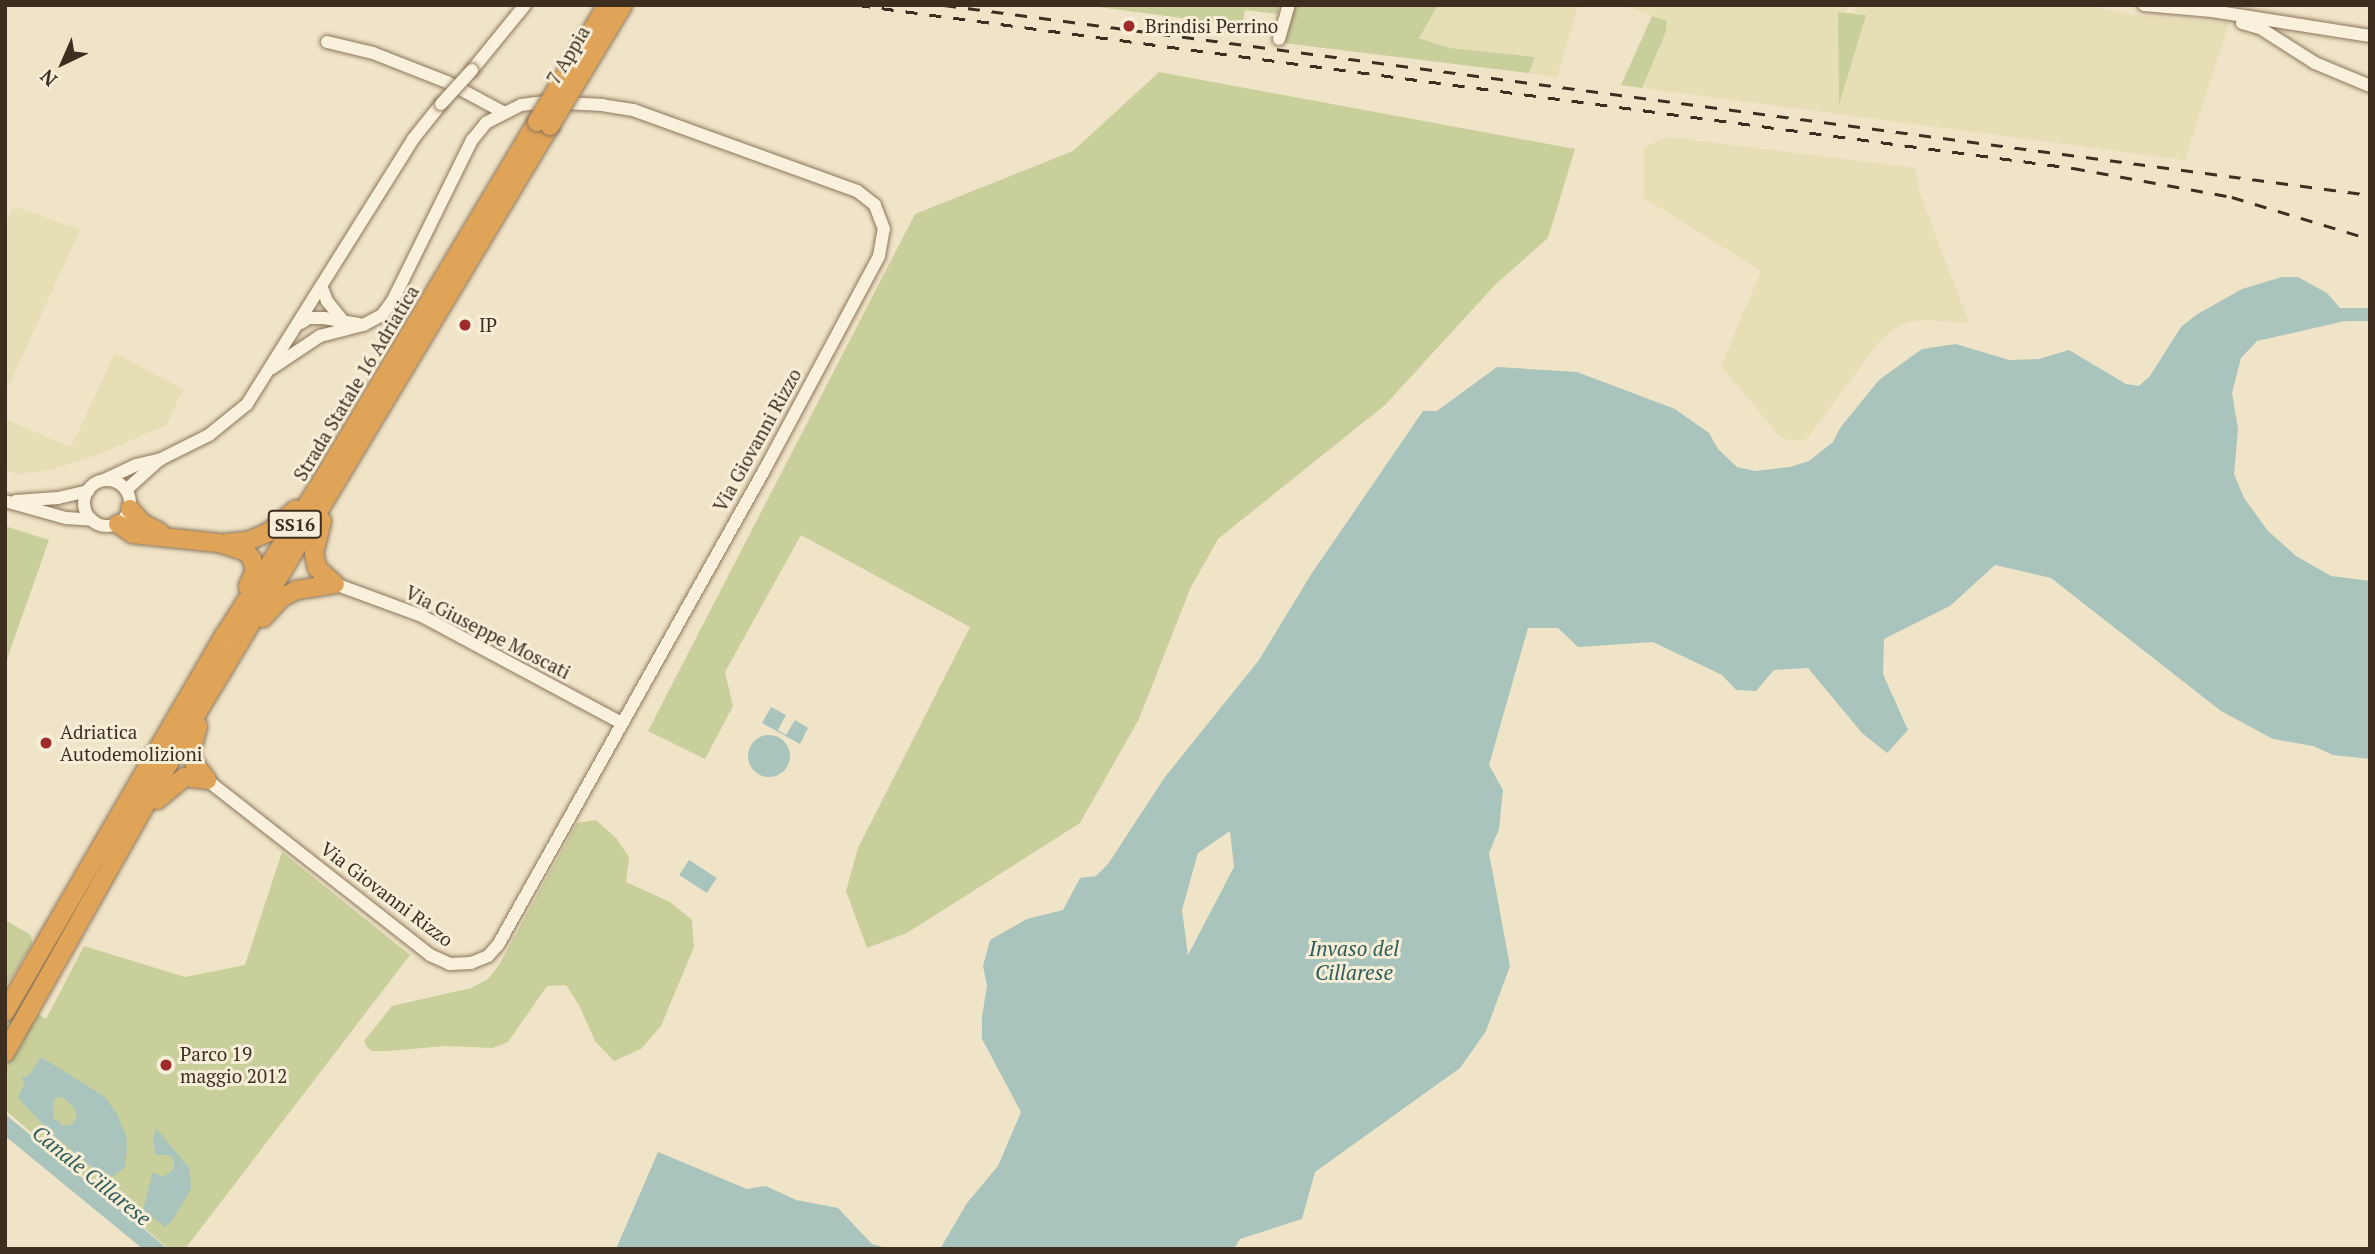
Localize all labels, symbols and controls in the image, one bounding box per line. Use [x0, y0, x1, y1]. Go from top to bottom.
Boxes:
place label: Brindisi Perrino [1145, 15, 1278, 37]
marker: Brindisi Perrino [1119, 16, 1139, 36]
street label: 7 Appia [542, 21, 594, 89]
north arrow [28, 28, 98, 98]
text: N [34, 64, 62, 92]
street label: Strada Statale 16 Adriatica [288, 281, 424, 485]
place label: IP [479, 314, 497, 336]
marker: IP [457, 317, 473, 333]
street label: Via Giovanni Rizzo [708, 364, 806, 516]
road number: SS16 [267, 510, 323, 538]
street label: Via Giuseppe Moscati [402, 580, 574, 684]
place label: Adriatica Autodemolizioni [60, 721, 202, 765]
marker: Adriatica Autodemolizioni [38, 735, 54, 751]
street label: Via Giovanni Rizzo [316, 837, 458, 951]
water label: Invaso del Cillarese [1309, 935, 1399, 985]
place label: Parco 19 maggio 2012 [180, 1043, 287, 1087]
marker: Parco 19 maggio 2012 [158, 1057, 174, 1073]
water label: Canale Cillarese [28, 1119, 156, 1231]

